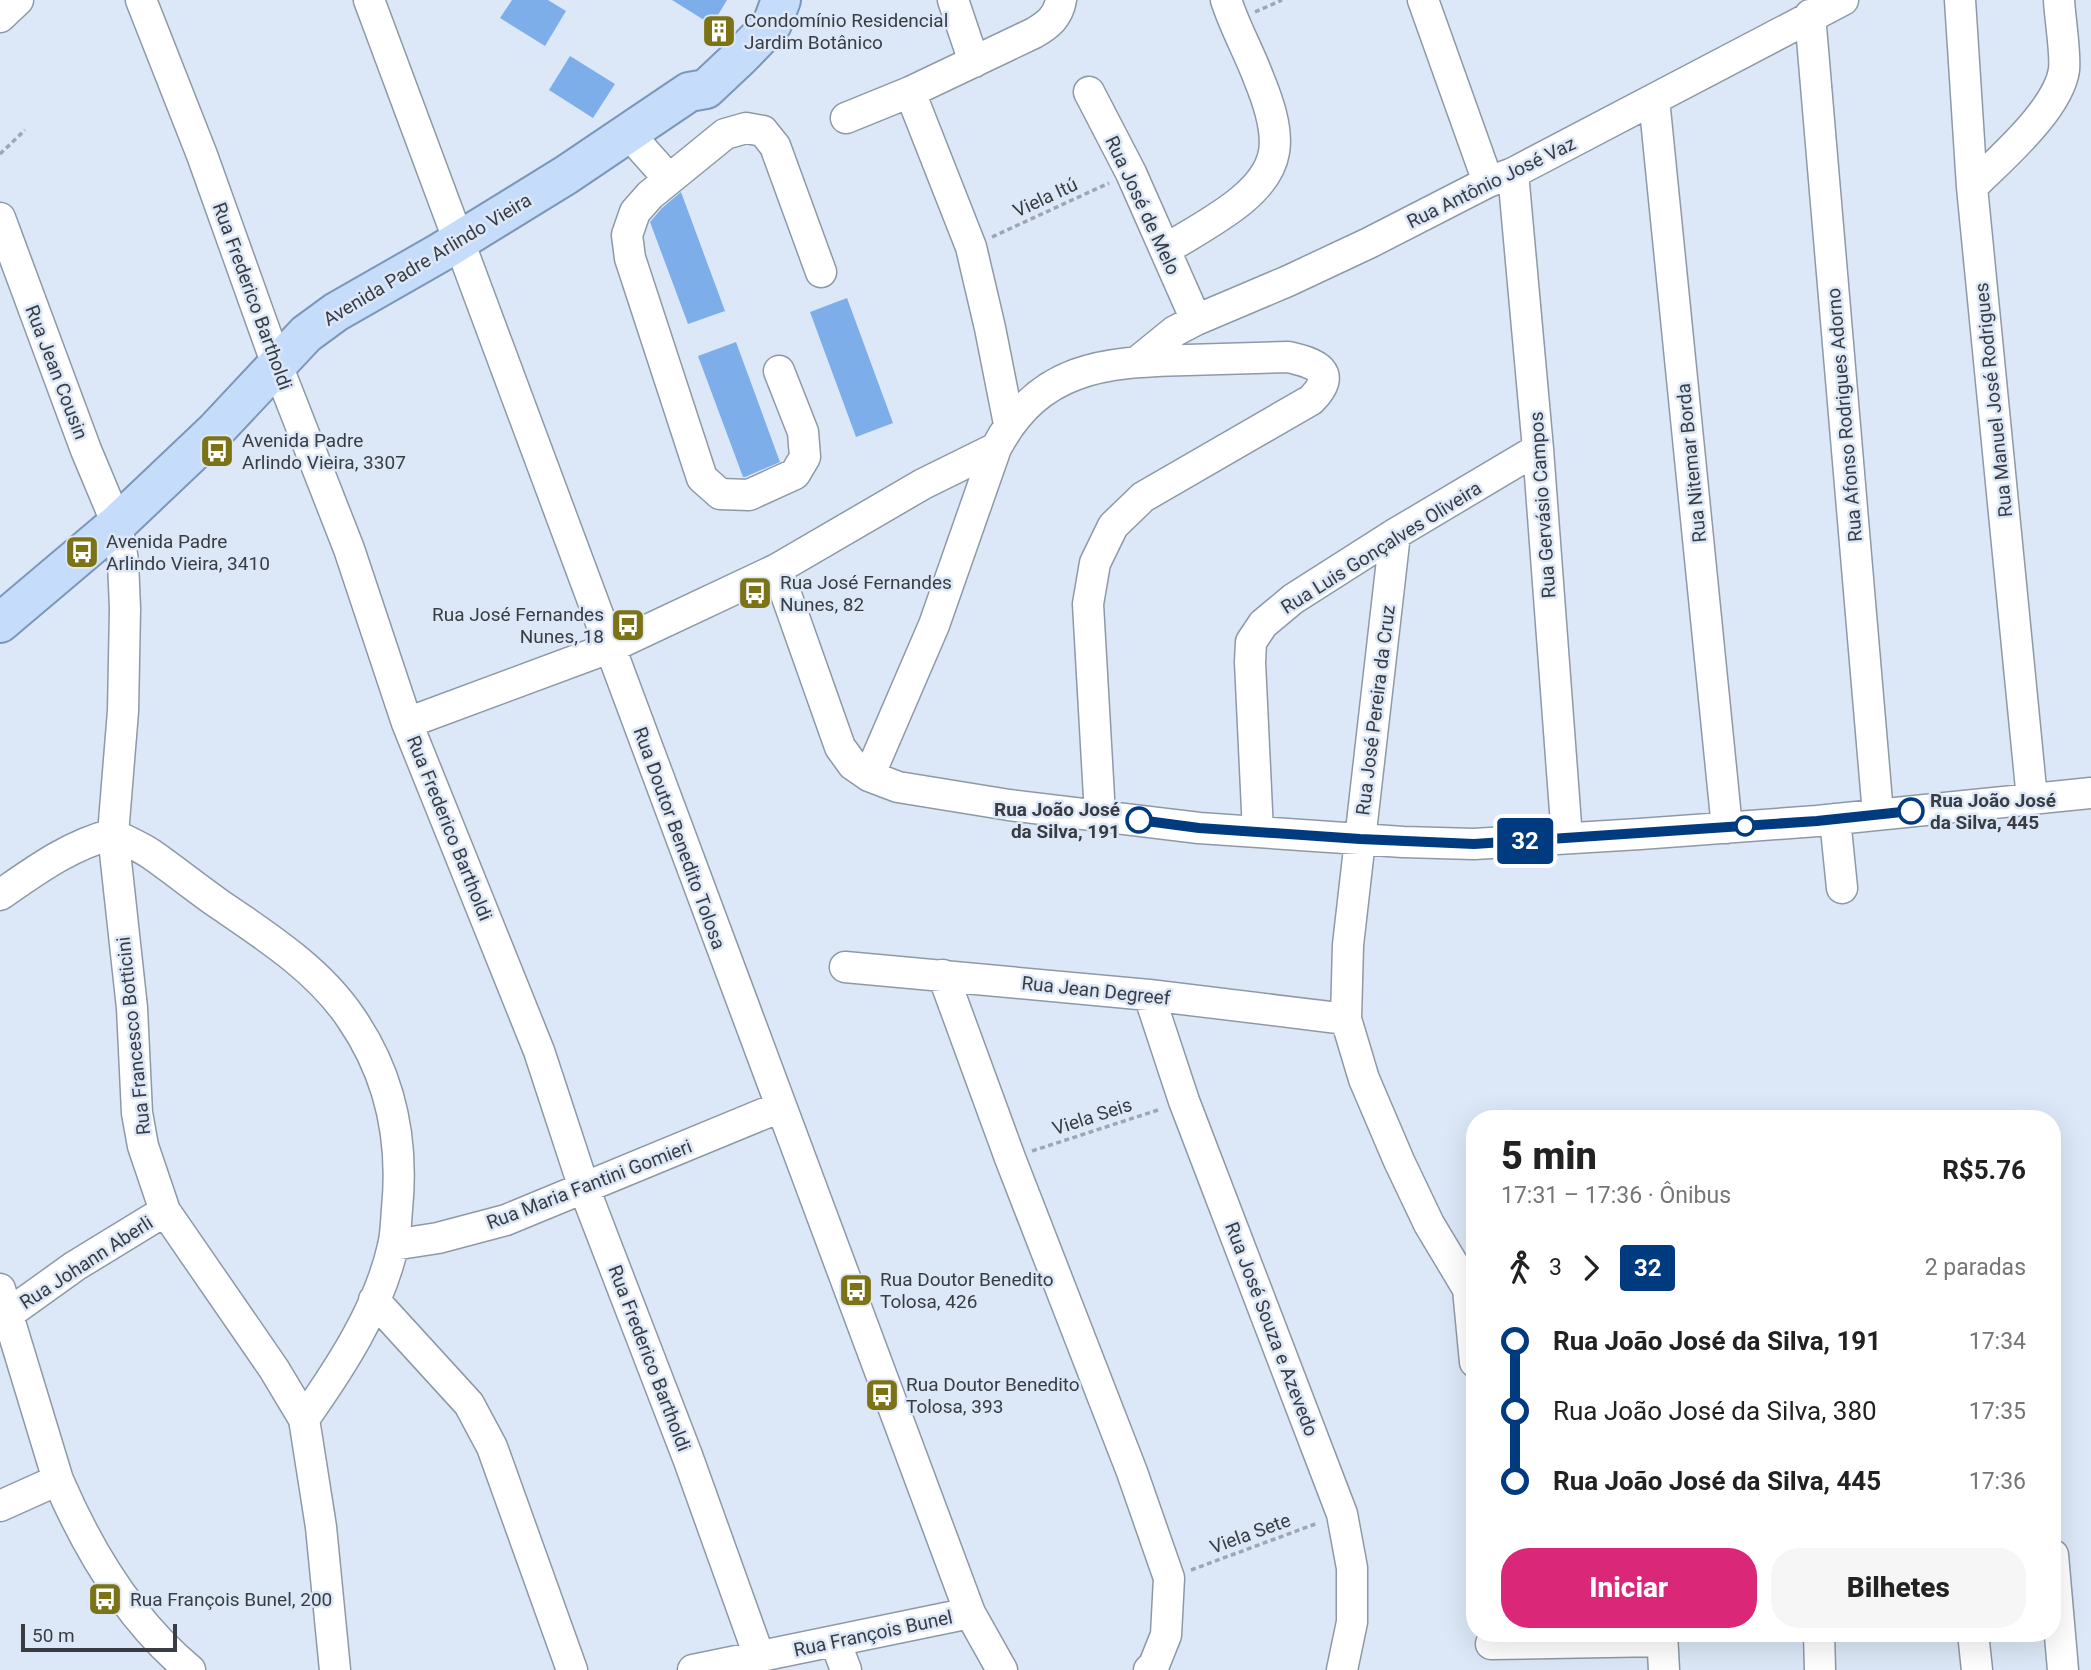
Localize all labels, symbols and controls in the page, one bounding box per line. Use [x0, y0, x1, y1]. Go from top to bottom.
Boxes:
place label: Condomínio Residencial Jardim Botânico [744, 9, 948, 54]
building icon: Condomínio Residencial Jardim Botânico [700, 12, 738, 50]
street label: Rua José de Melo [1100, 132, 1185, 278]
street label: Rua Antônio José Vaz [1403, 132, 1579, 233]
street label: Viela Itú [1009, 173, 1081, 222]
street label: Avenida Padre Arlindo Vieira [319, 188, 535, 331]
street label: Rua Frederico Bartholdi [208, 199, 297, 393]
street label: Rua Manuel José Rodrigues [1970, 281, 2017, 518]
street label: Rua Afonso Rodrigues Adorno [1822, 287, 1867, 543]
street label: Rua Jean Cousin [20, 302, 93, 443]
street label: Rua Nitemar Borda [1672, 382, 1711, 544]
street label: Rua Gervásio Campos [1525, 411, 1560, 599]
place label: Avenida Padre Arlindo Vieira, 3307 [242, 429, 406, 474]
bus stop icon: Avenida Padre Arlindo Vieira, 3307 [198, 432, 236, 470]
street label: Rua Luis Gonçalves Oliveira [1277, 476, 1486, 619]
place label: Avenida Padre Arlindo Vieira, 3410 [106, 530, 270, 575]
bus stop icon: Avenida Padre Arlindo Vieira, 3410 [63, 533, 101, 571]
place label: Rua José Fernandes Nunes, 82 [780, 571, 952, 616]
bus stop icon: Rua José Fernandes Nunes, 82 [736, 574, 774, 612]
place label: Rua José Fernandes Nunes, 18 [432, 603, 604, 648]
street label: Rua José Pereira da Cruz [1351, 604, 1400, 816]
bus stop icon: Rua José Fernandes Nunes, 18 [609, 606, 647, 644]
street label: Rua Doutor Benedito Tolosa [629, 724, 731, 952]
street label: Rua Frederico Bartholdi [402, 732, 497, 924]
place label: Rua João José da Silva, 445 [1930, 789, 2056, 834]
place label: Rua João José da Silva, 191 [994, 798, 1120, 843]
marker: Rua João José da Silva, 445 [1898, 798, 1924, 824]
marker: Rua João José da Silva, 191 [1126, 807, 1152, 833]
unlabelled marker [1735, 816, 1755, 836]
line badge: 32 [1494, 818, 1556, 864]
text: 32 [1511, 827, 1539, 855]
street label: Rua Francesco Botticini [112, 936, 155, 1136]
street label: Rua Jean Degreef [1020, 971, 1172, 1010]
street label: Viela Seis [1049, 1093, 1135, 1140]
text: 5 min [1501, 1134, 1597, 1178]
street label: Rua Maria Fantini Gomieri [483, 1135, 695, 1234]
text: R$5.76 [1942, 1155, 2026, 1185]
text: 17:31 – 17:36 · Ônibus [1501, 1182, 1731, 1209]
street label: Rua Johann Aberli [15, 1211, 157, 1314]
street label: Rua José Souza e Azevedo [1220, 1219, 1323, 1439]
icon: walk [1501, 1249, 1539, 1287]
icon: forward [1572, 1249, 1610, 1287]
text: 3 [1549, 1254, 1562, 1281]
text: 32 [1634, 1254, 1661, 1282]
text: 2 paradas [1925, 1254, 2026, 1281]
street label: Rua Frederico Bartholdi [603, 1262, 696, 1455]
place label: Rua Doutor Benedito Tolosa, 426 [880, 1268, 1054, 1313]
bus stop icon: Rua Doutor Benedito Tolosa, 426 [837, 1271, 875, 1309]
text: Rua João José da Silva, 191 [1553, 1326, 1881, 1356]
text: 17:34 [1969, 1328, 2026, 1355]
place label: Rua Doutor Benedito Tolosa, 393 [906, 1373, 1080, 1418]
bus stop icon: Rua Doutor Benedito Tolosa, 393 [863, 1376, 901, 1414]
text: Rua João José da Silva, 380 [1553, 1396, 1877, 1426]
text: 17:35 [1969, 1398, 2026, 1425]
text: Rua João José da Silva, 445 [1553, 1466, 1881, 1496]
text: 17:36 [1969, 1468, 2026, 1495]
street label: Viela Sete [1207, 1508, 1294, 1559]
button: Iniciar [1501, 1548, 1757, 1628]
button: Bilhetes [1771, 1548, 2026, 1628]
bus stop icon: Rua François Bunel, 200 [86, 1580, 124, 1618]
place label: Rua François Bunel, 200 [130, 1588, 332, 1611]
street label: Rua François Bunel [792, 1605, 955, 1662]
scale bar [21, 1621, 177, 1653]
text: 50 m [32, 1624, 75, 1647]

